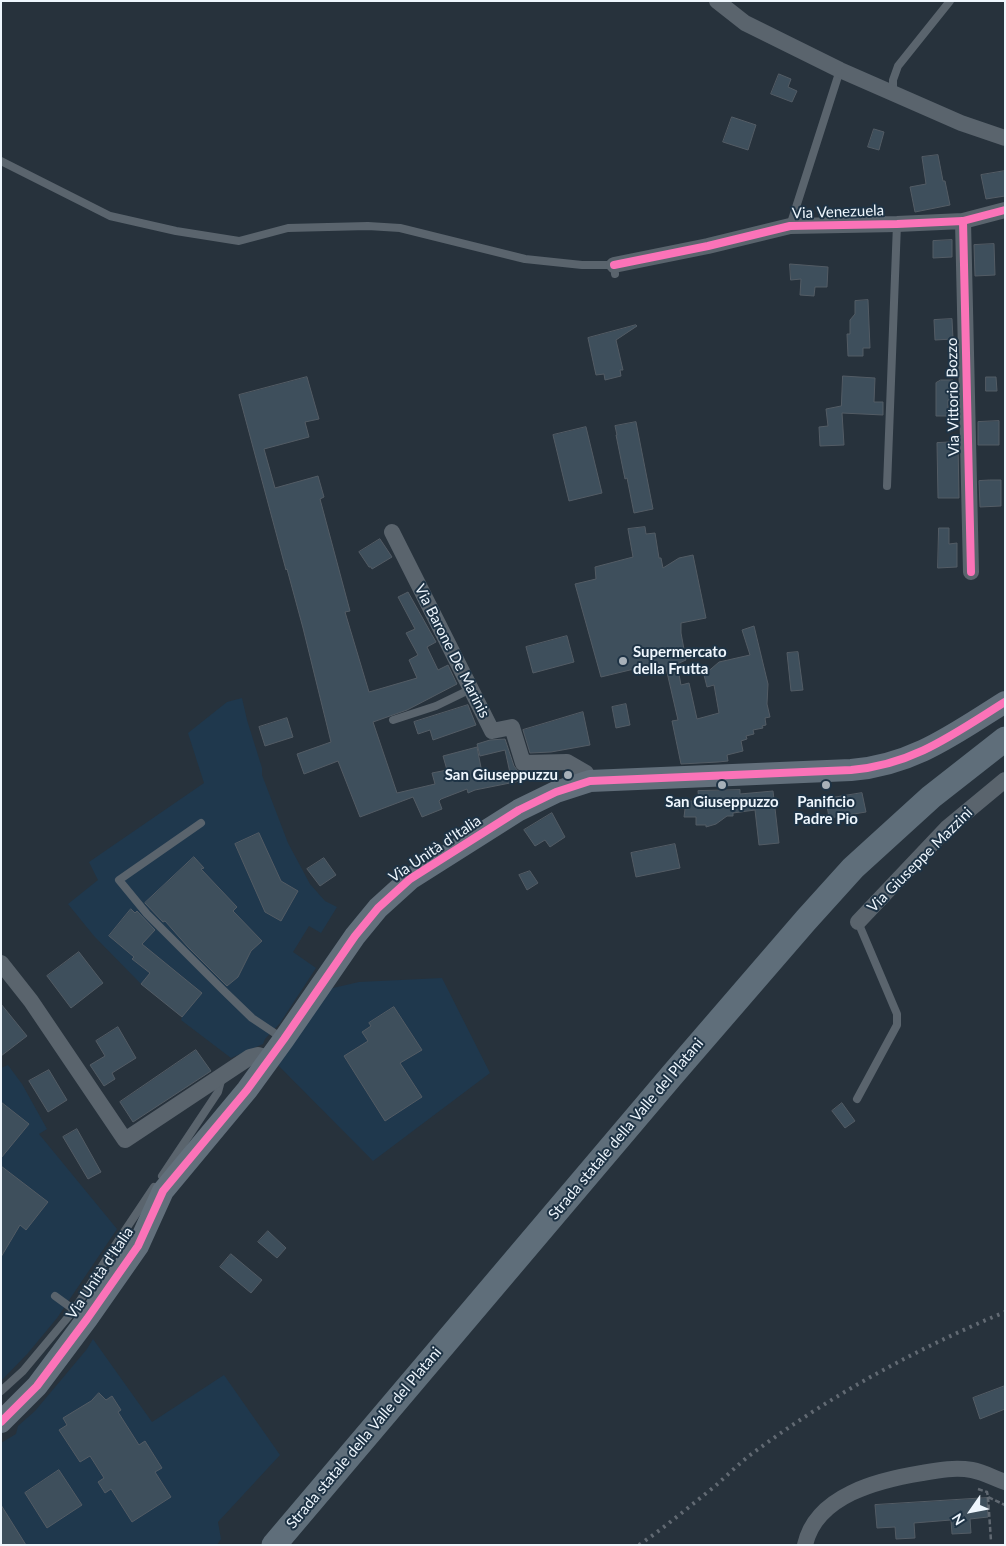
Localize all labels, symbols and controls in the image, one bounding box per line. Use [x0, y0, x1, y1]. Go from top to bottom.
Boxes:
street label: Via Venezuela [792, 201, 884, 223]
street label: Via Vittorio Bozzo [943, 337, 963, 457]
street label: Via Barone De Marinis [410, 581, 494, 721]
place label: Supermercato della Frutta [633, 643, 727, 678]
marker: Supermercato della Frutta [617, 655, 629, 667]
place label: San Giuseppuzzu [445, 766, 558, 784]
marker: San Giuseppuzzu [562, 769, 574, 781]
marker: San Giuseppuzzo [716, 779, 728, 791]
marker: Panificio Padre Pio [820, 779, 832, 791]
place label: San Giuseppuzzo [665, 793, 779, 811]
place label: Panificio Padre Pio [794, 793, 858, 828]
street label: Via Giuseppe Mazzini [864, 804, 976, 916]
street label: Via Unità d'Italia [385, 812, 485, 886]
street label: Strada statale della Valle del Platani [545, 1035, 707, 1223]
street label: Via Unità d'Italia [63, 1223, 137, 1323]
street label: Strada statale della Valle del Platani [283, 1344, 445, 1532]
north arrow [946, 1486, 996, 1536]
text: N [948, 1510, 968, 1529]

